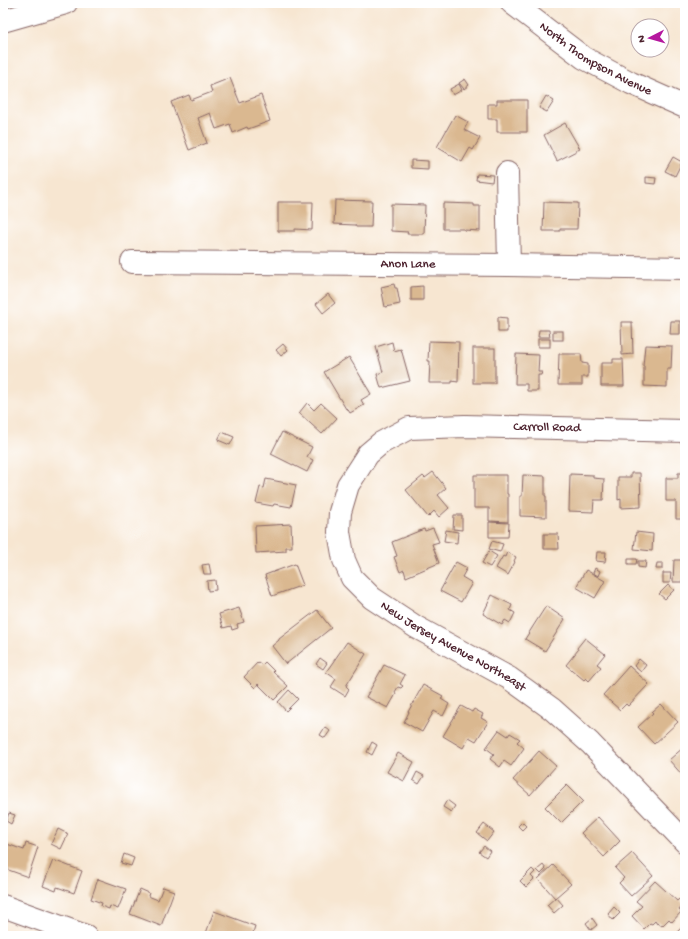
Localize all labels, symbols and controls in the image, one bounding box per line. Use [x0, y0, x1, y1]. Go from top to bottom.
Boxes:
street label: North Thompson Avenue [537, 18, 655, 98]
north arrow [630, 18, 670, 58]
street label: Anon Lane [381, 256, 436, 272]
street label: Carroll Road [513, 420, 582, 436]
street label: New Jersey Avenue Northeast [378, 598, 530, 696]

